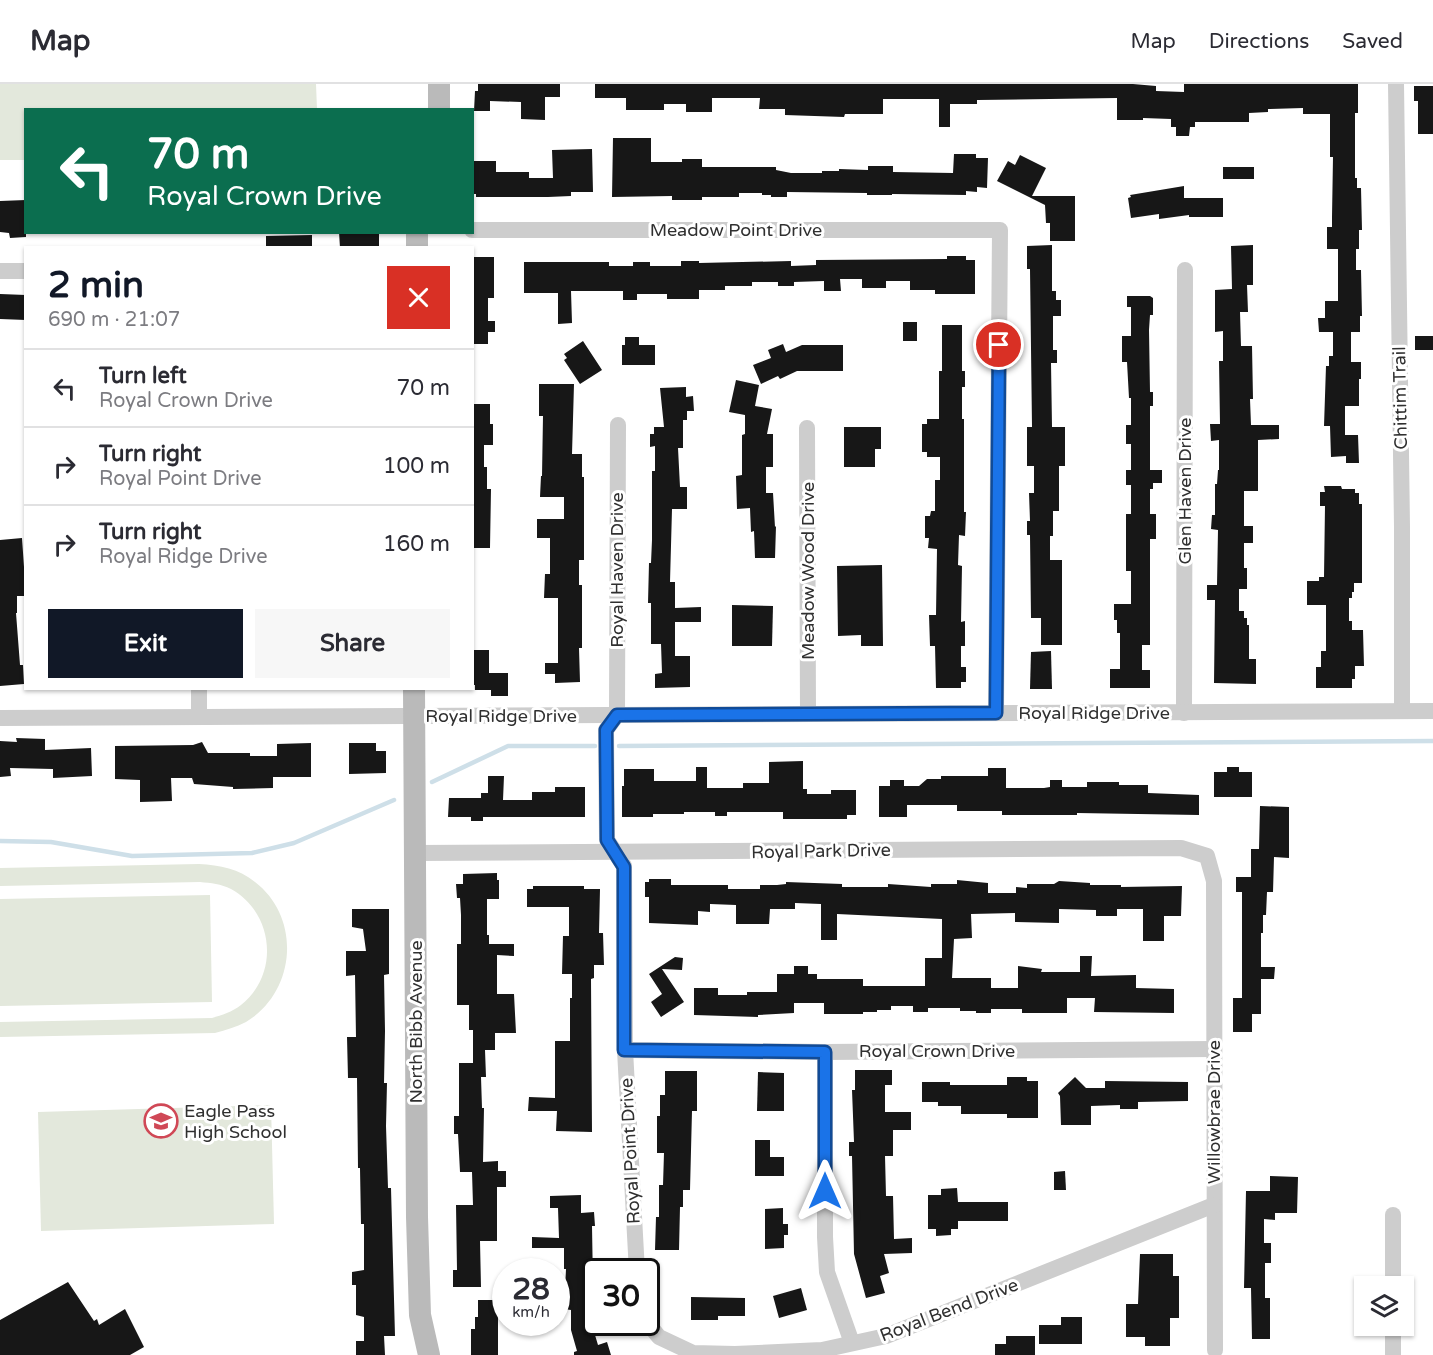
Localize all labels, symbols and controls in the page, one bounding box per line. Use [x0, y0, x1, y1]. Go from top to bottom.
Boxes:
text: Map [30, 24, 90, 58]
text: Map [1130, 29, 1176, 54]
text: Directions [1209, 29, 1309, 54]
text: Saved [1342, 29, 1403, 54]
text: 70 m [147, 129, 249, 180]
icon: left [48, 132, 126, 210]
text: Royal Crown Drive [147, 180, 382, 213]
street label: Meadow Point Drive [650, 219, 822, 241]
text: 2 min [48, 264, 144, 307]
button: close [387, 266, 450, 329]
text: 690 m · 21:07 [48, 308, 180, 332]
pin [973, 319, 1024, 370]
icon: arrive [982, 328, 1015, 361]
street label: Chittim Trail [1388, 346, 1412, 450]
text: Turn left [99, 363, 187, 389]
icon: left [48, 372, 81, 405]
text: 70 m [396, 375, 450, 401]
text: Royal Crown Drive [99, 389, 273, 413]
street label: Glen Haven Drive [1174, 417, 1196, 565]
text: Turn right [99, 441, 201, 467]
icon: right [48, 450, 81, 483]
text: 100 m [383, 453, 450, 479]
text: Royal Point Drive [99, 467, 262, 491]
street label: Meadow Wood Drive [797, 482, 819, 660]
street label: Royal Haven Drive [606, 492, 628, 648]
text: Turn right [99, 519, 201, 545]
icon: right [48, 528, 81, 561]
text: 160 m [383, 531, 450, 557]
text: Royal Ridge Drive [99, 545, 268, 569]
button: Exit [48, 609, 243, 678]
button: Share [255, 609, 450, 678]
street label: Royal Ridge Drive [1018, 702, 1170, 724]
street label: Royal Ridge Drive [425, 705, 577, 727]
street label: Royal Park Drive [751, 839, 891, 863]
street label: North Bibb Avenue [405, 940, 427, 1104]
street label: Royal Crown Drive [859, 1040, 1015, 1062]
street label: Willowbrae Drive [1203, 1040, 1225, 1184]
street label: Royal Point Drive [615, 1077, 645, 1225]
place label: Eagle Pass High School [184, 1100, 287, 1143]
school or university icon: Eagle Pass High School [143, 1103, 179, 1139]
position arrow [793, 1159, 857, 1223]
speed limit sign: 30 [582, 1258, 660, 1336]
text: 28 [512, 1271, 550, 1308]
street label: Royal Bend Drive [877, 1273, 1021, 1347]
map controls [1354, 1276, 1414, 1336]
button: layers [1354, 1276, 1414, 1336]
text: km/h [512, 1303, 550, 1321]

